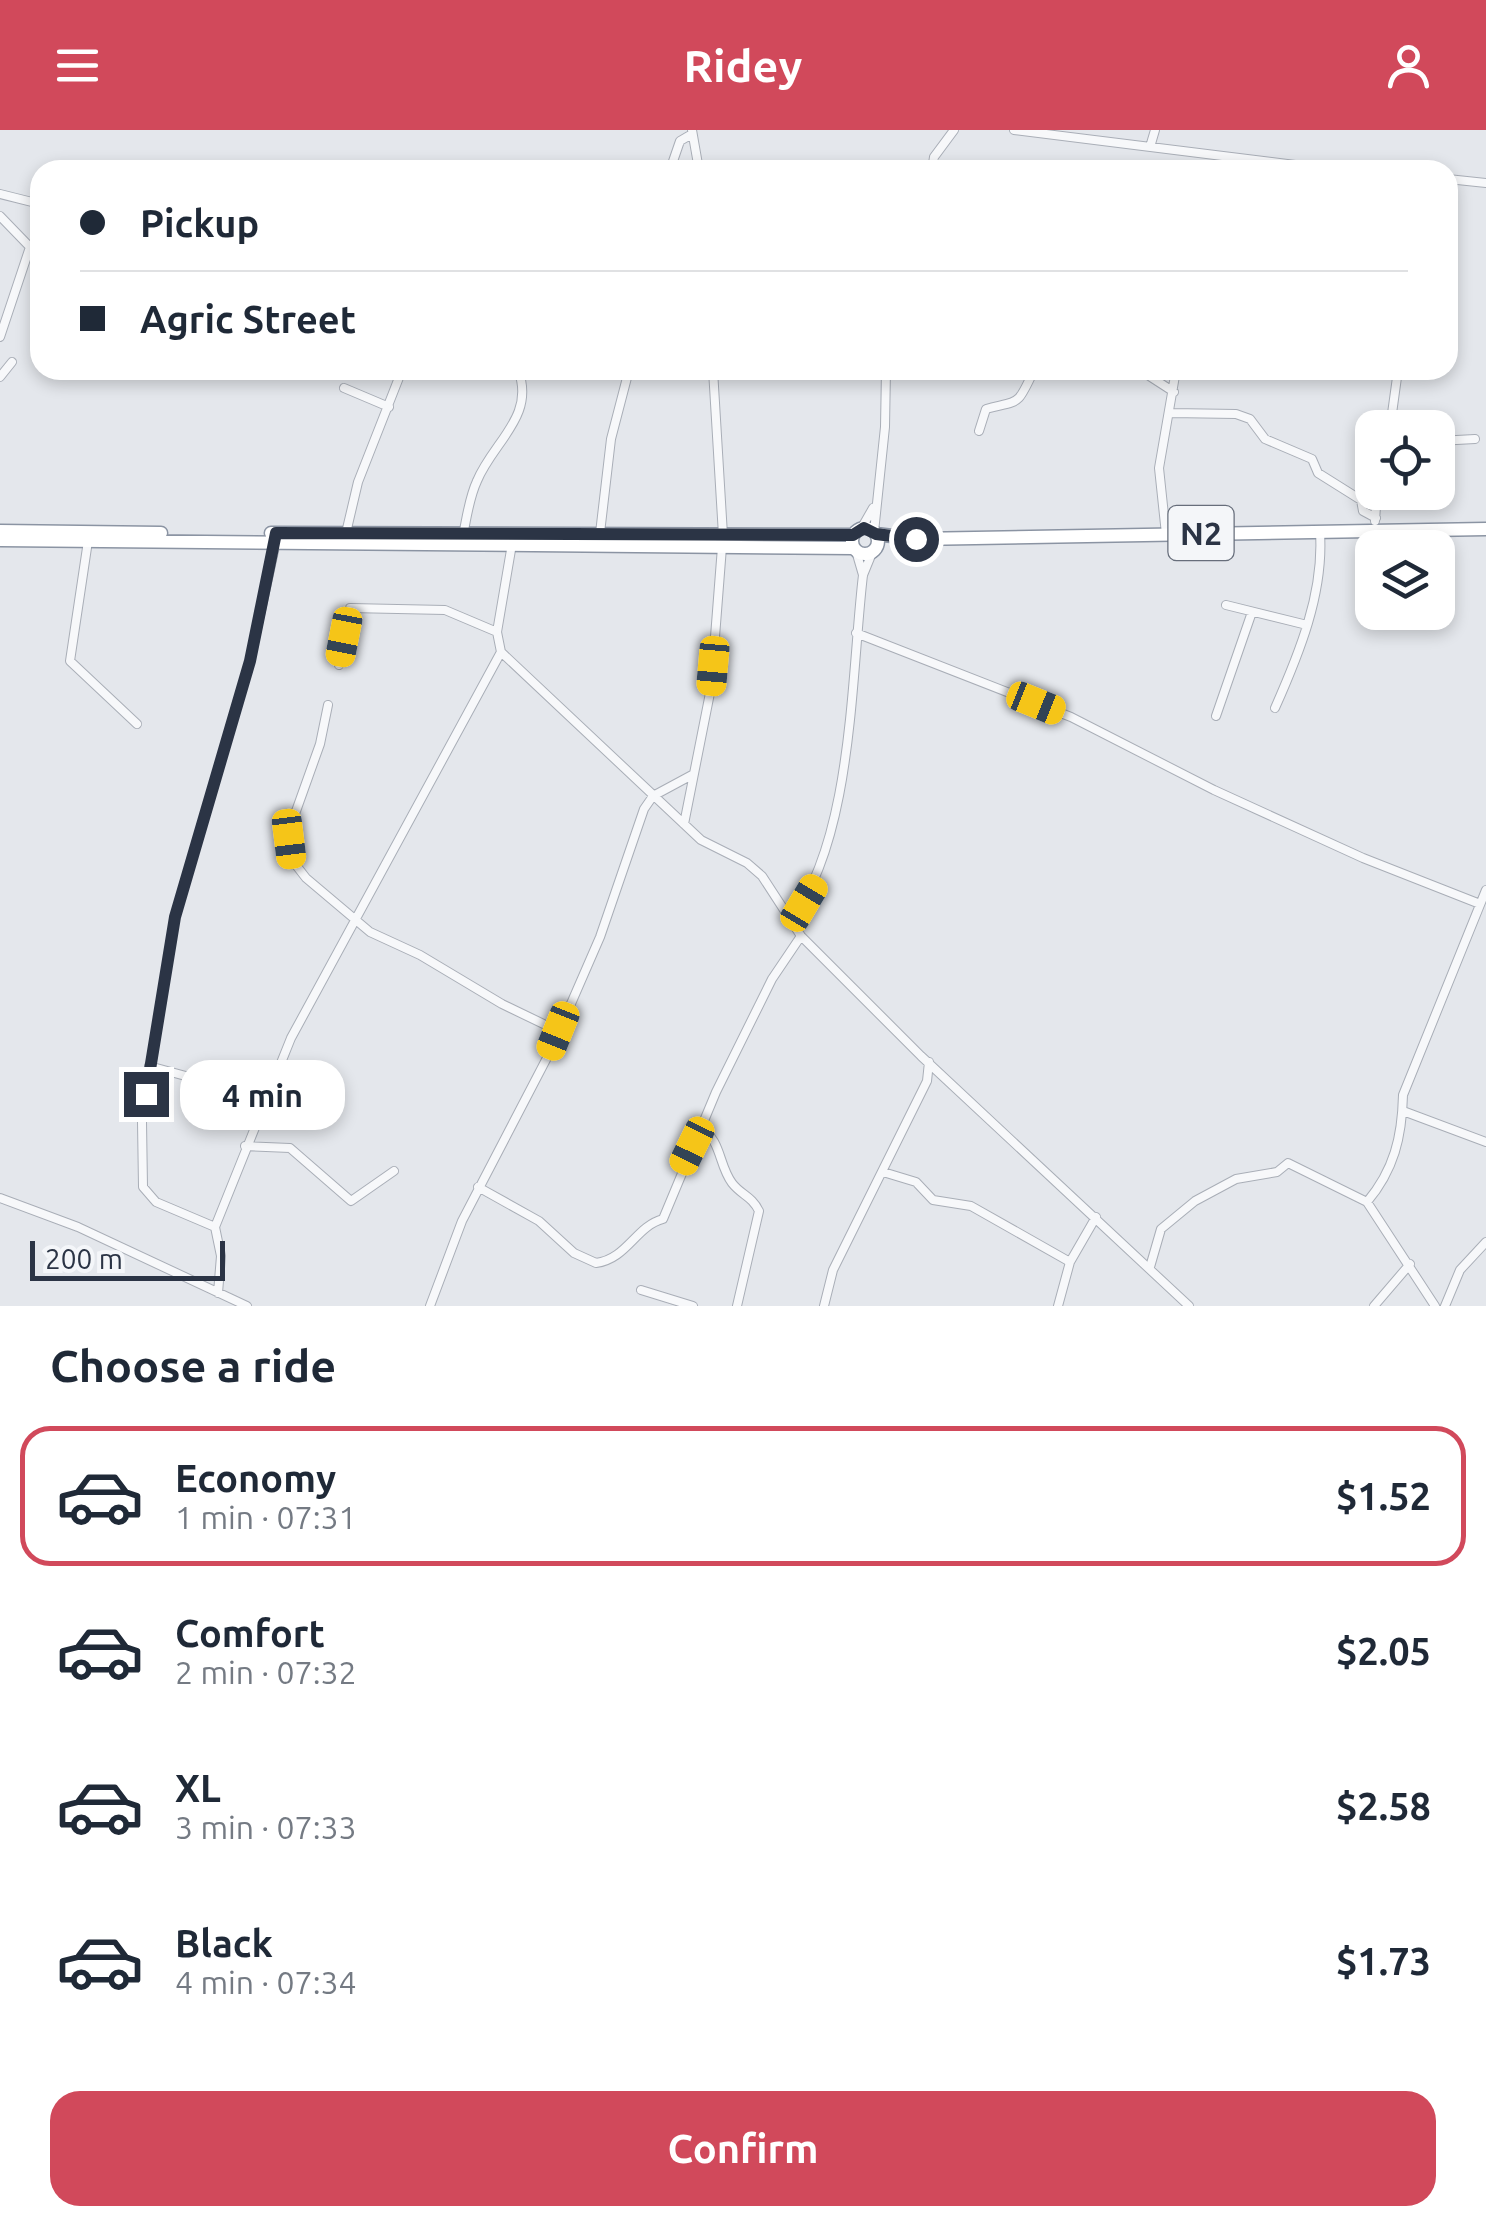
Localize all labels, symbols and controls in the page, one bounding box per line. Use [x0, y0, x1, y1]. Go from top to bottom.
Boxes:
icon: menu [50, 38, 105, 93]
icon: person [1381, 38, 1436, 93]
text: Ridey [684, 40, 802, 91]
text: Pickup [140, 202, 259, 244]
text: Agric Street [140, 298, 356, 340]
map controls [1355, 410, 1455, 630]
button: locate [1355, 410, 1455, 510]
road number: N2 [1168, 506, 1234, 560]
route start [894, 517, 939, 562]
button: layers [1355, 530, 1455, 630]
car [324, 605, 364, 669]
car [695, 635, 731, 697]
car [1003, 678, 1069, 728]
car [270, 807, 308, 871]
car [776, 870, 832, 936]
car [533, 998, 583, 1064]
callout: 4 min [181, 1059, 346, 1129]
route end [124, 1072, 169, 1117]
text: 4 min [222, 1077, 303, 1113]
car [665, 1112, 719, 1180]
scale bar [30, 1236, 225, 1280]
text: 200 m [45, 1243, 123, 1274]
text: Choose a ride [50, 1340, 336, 1391]
icon: car [55, 1451, 145, 1541]
text: Economy [175, 1457, 336, 1499]
text: $1.52 [1336, 1475, 1431, 1517]
text: 1 min · 07:31 [175, 1499, 357, 1535]
icon: car [55, 1606, 145, 1696]
text: Comfort [175, 1612, 325, 1654]
text: $2.05 [1336, 1630, 1431, 1672]
text: 2 min · 07:32 [175, 1654, 357, 1690]
icon: car [55, 1761, 145, 1851]
text: XL [175, 1767, 221, 1809]
text: $2.58 [1336, 1785, 1431, 1827]
text: 3 min · 07:33 [175, 1809, 357, 1845]
icon: car [55, 1916, 145, 2006]
text: Black [175, 1922, 273, 1964]
text: $1.73 [1336, 1940, 1431, 1982]
text: 4 min · 07:34 [175, 1964, 357, 2000]
button: Confirm [50, 2091, 1436, 2206]

